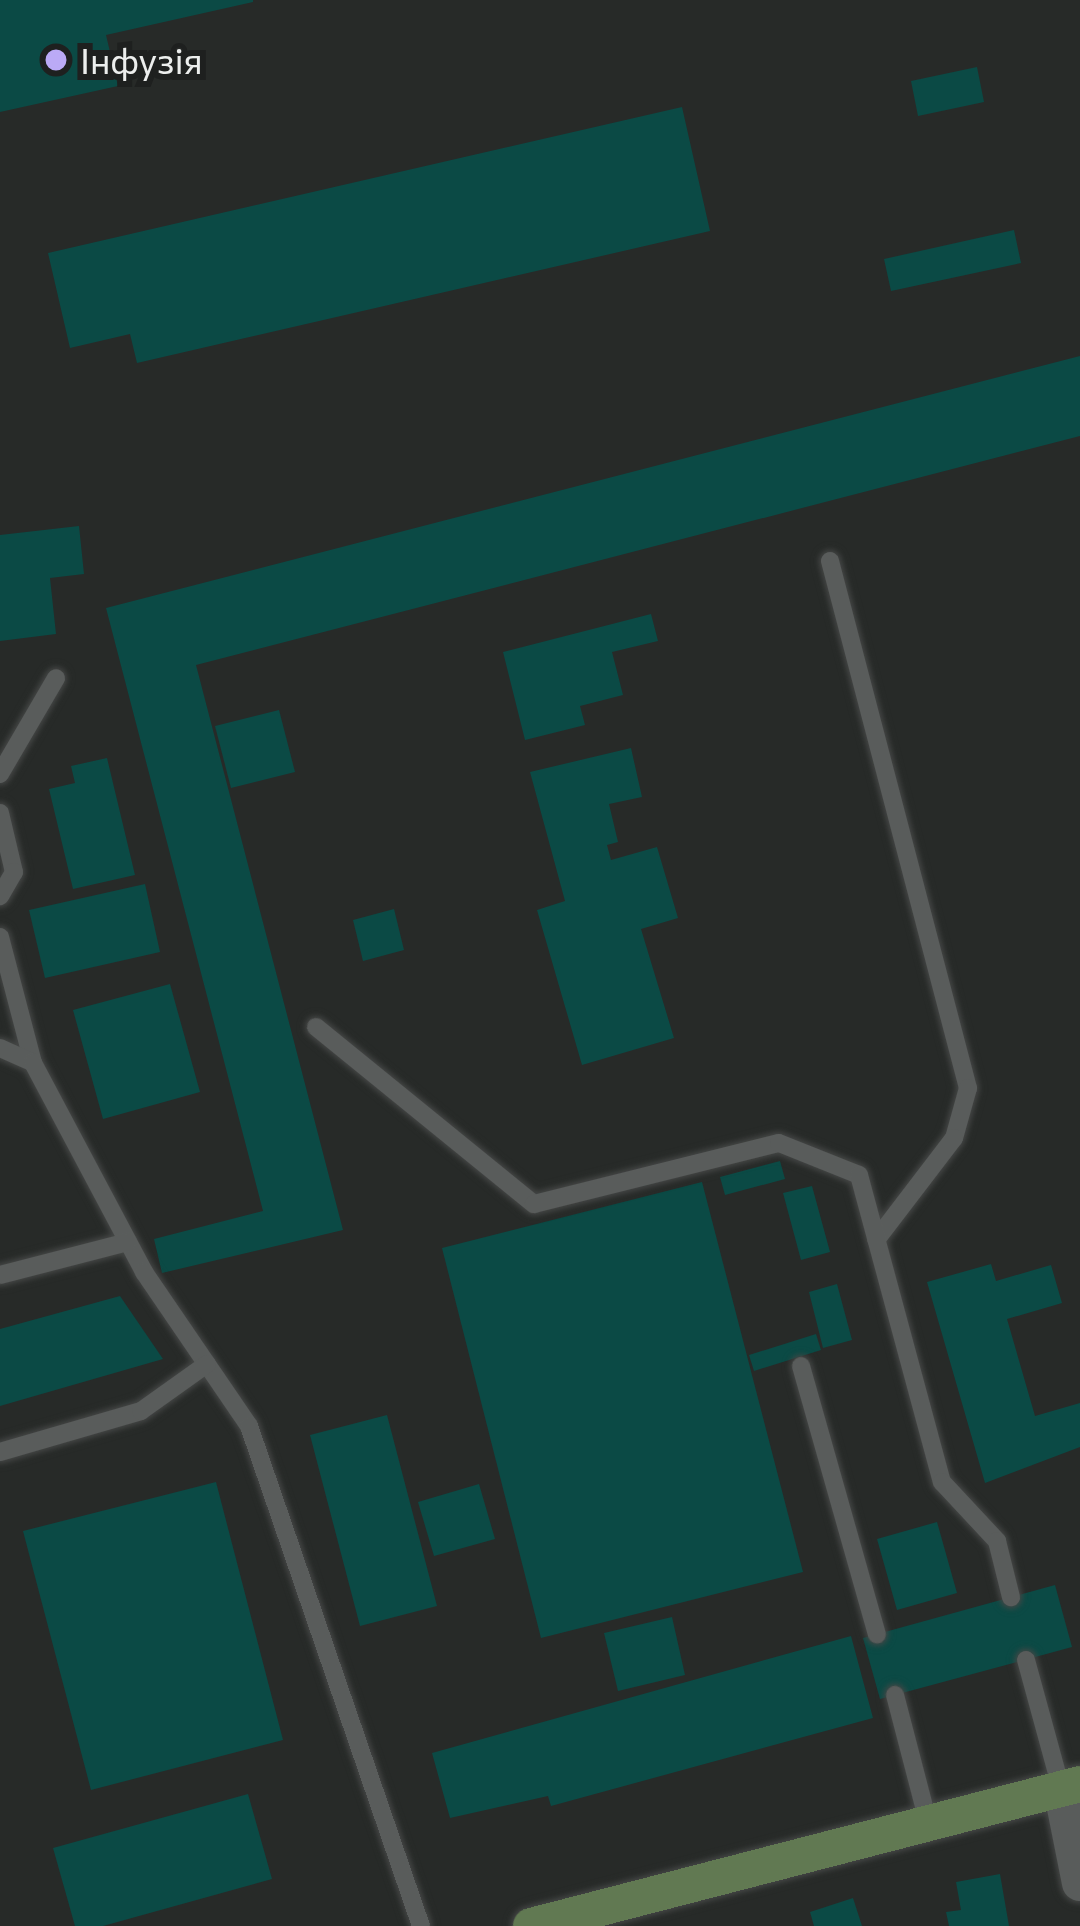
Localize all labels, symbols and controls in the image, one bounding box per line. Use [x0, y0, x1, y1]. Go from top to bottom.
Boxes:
place label: Інфузія [80, 38, 203, 82]
marker: Інфузія [43, 47, 69, 73]

